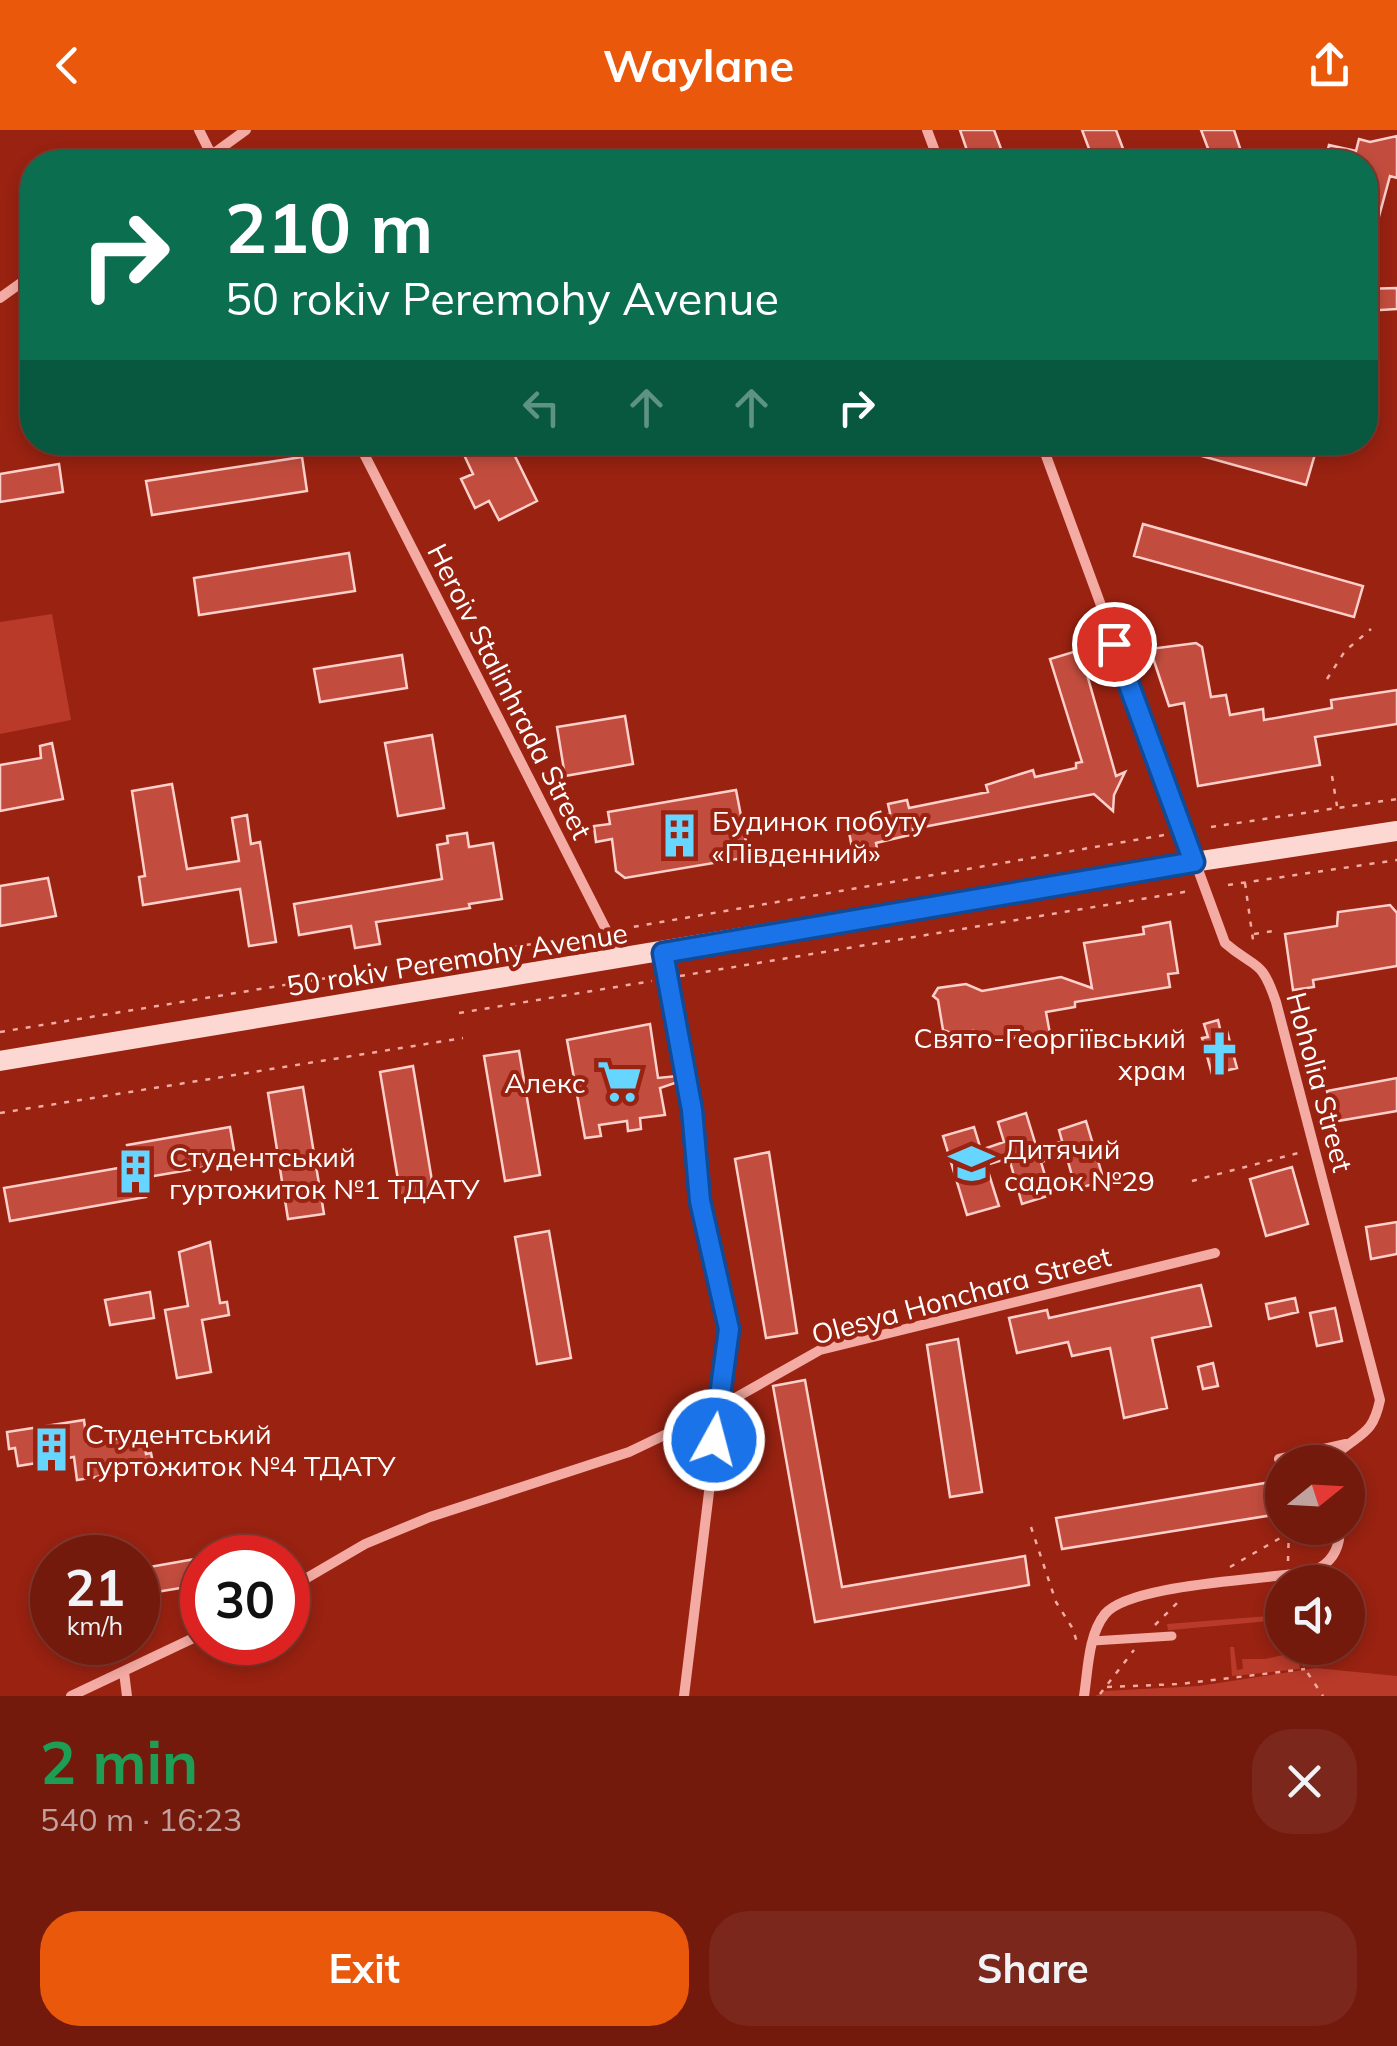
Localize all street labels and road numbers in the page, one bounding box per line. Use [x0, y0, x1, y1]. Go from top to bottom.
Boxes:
street label: Heroiv Stalinhrada Street [420, 537, 600, 845]
street label: 50 rokiv Peremohy Avenue [284, 915, 630, 1003]
street label: Hoholia Street [1279, 988, 1361, 1176]
street label: Olesya Honchara Street [808, 1238, 1115, 1352]

